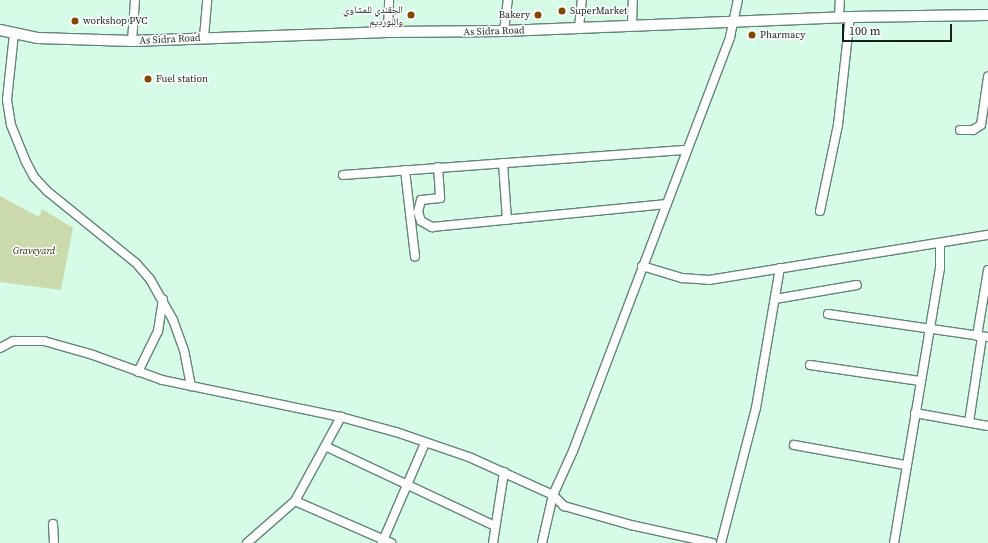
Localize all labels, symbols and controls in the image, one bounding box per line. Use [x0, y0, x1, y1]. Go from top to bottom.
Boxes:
place label: الجقندي للمشاوي والبورديم [343, 3, 403, 26]
place label: SuperMarket [570, 5, 627, 17]
marker: SuperMarket [557, 6, 567, 16]
place label: Bakery [499, 9, 530, 21]
marker: الجقندي للمشاوي والبورديم [406, 10, 416, 20]
marker: Bakery [533, 10, 543, 20]
place label: workshop PVC [83, 15, 148, 27]
marker: workshop PVC [70, 16, 80, 26]
scale bar [844, 16, 954, 42]
text: 100 m [849, 23, 881, 39]
street label: As Sidra Road [463, 24, 525, 38]
place label: Pharmacy [760, 29, 805, 41]
marker: Pharmacy [747, 30, 757, 40]
street label: As Sidra Road [139, 31, 201, 47]
place label: Fuel station [156, 73, 208, 85]
marker: Fuel station [143, 74, 153, 84]
park label: Graveyard [13, 245, 55, 257]

